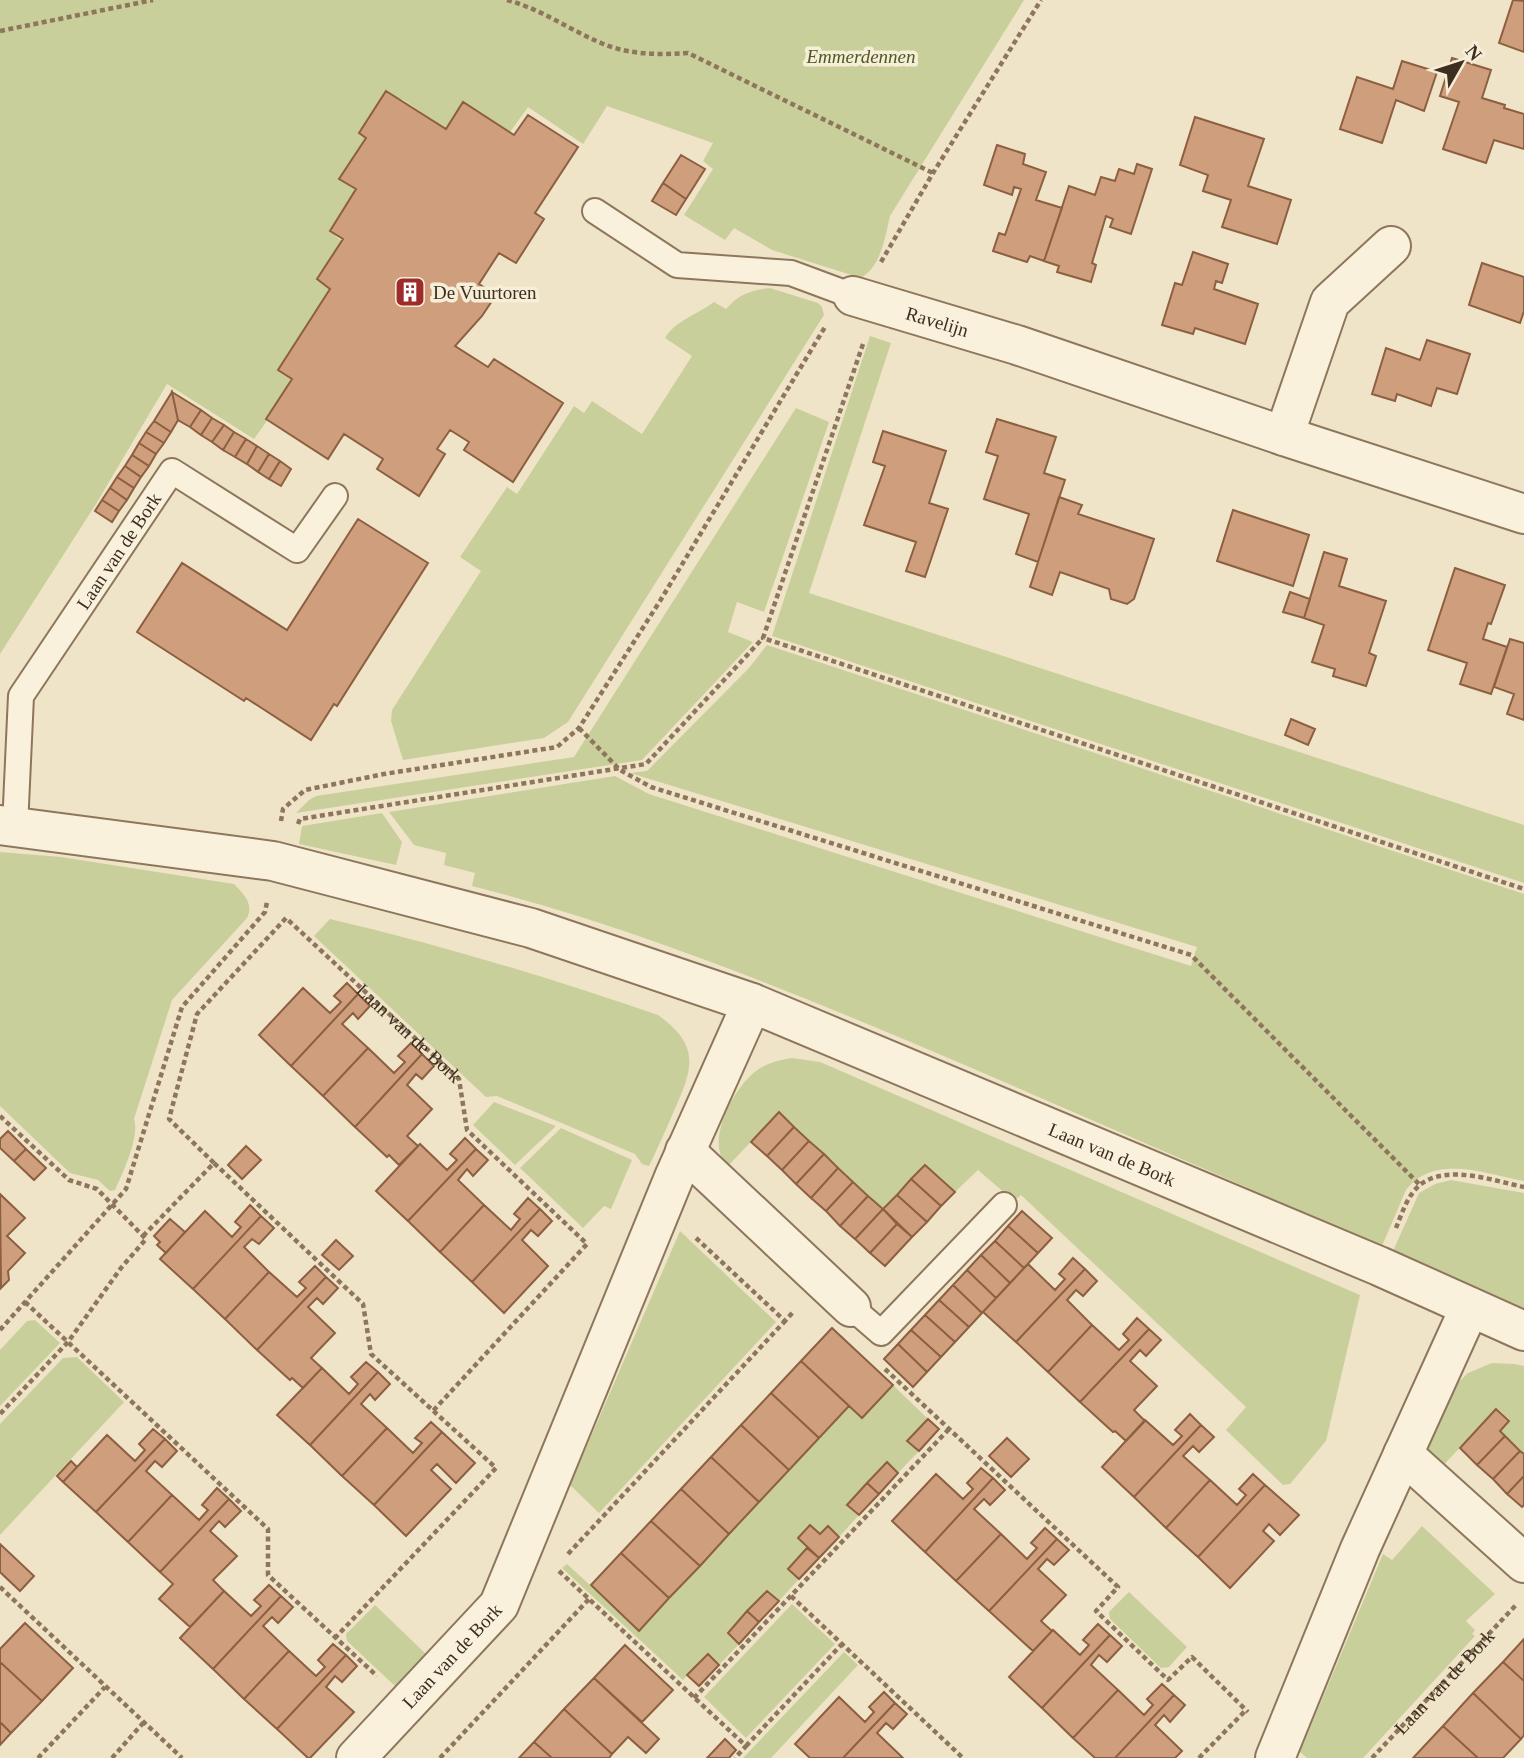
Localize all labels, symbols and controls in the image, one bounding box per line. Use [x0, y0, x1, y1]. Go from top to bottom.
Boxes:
north arrow [1426, 28, 1496, 98]
text: N [1461, 41, 1486, 65]
park label: Emmerdennen [805, 46, 916, 67]
building icon: De Vuurtoren [393, 275, 427, 309]
place label: De Vuurtoren [433, 282, 537, 303]
street label: Ravelijn [903, 302, 972, 341]
street label: Laan van de Bork [72, 488, 165, 613]
street label: Laan van de Bork [353, 979, 466, 1087]
street label: Laan van de Bork [1046, 1118, 1179, 1190]
street label: Laan van de Bork [398, 1599, 506, 1712]
street label: Laan van de Bork [1390, 1625, 1498, 1738]

